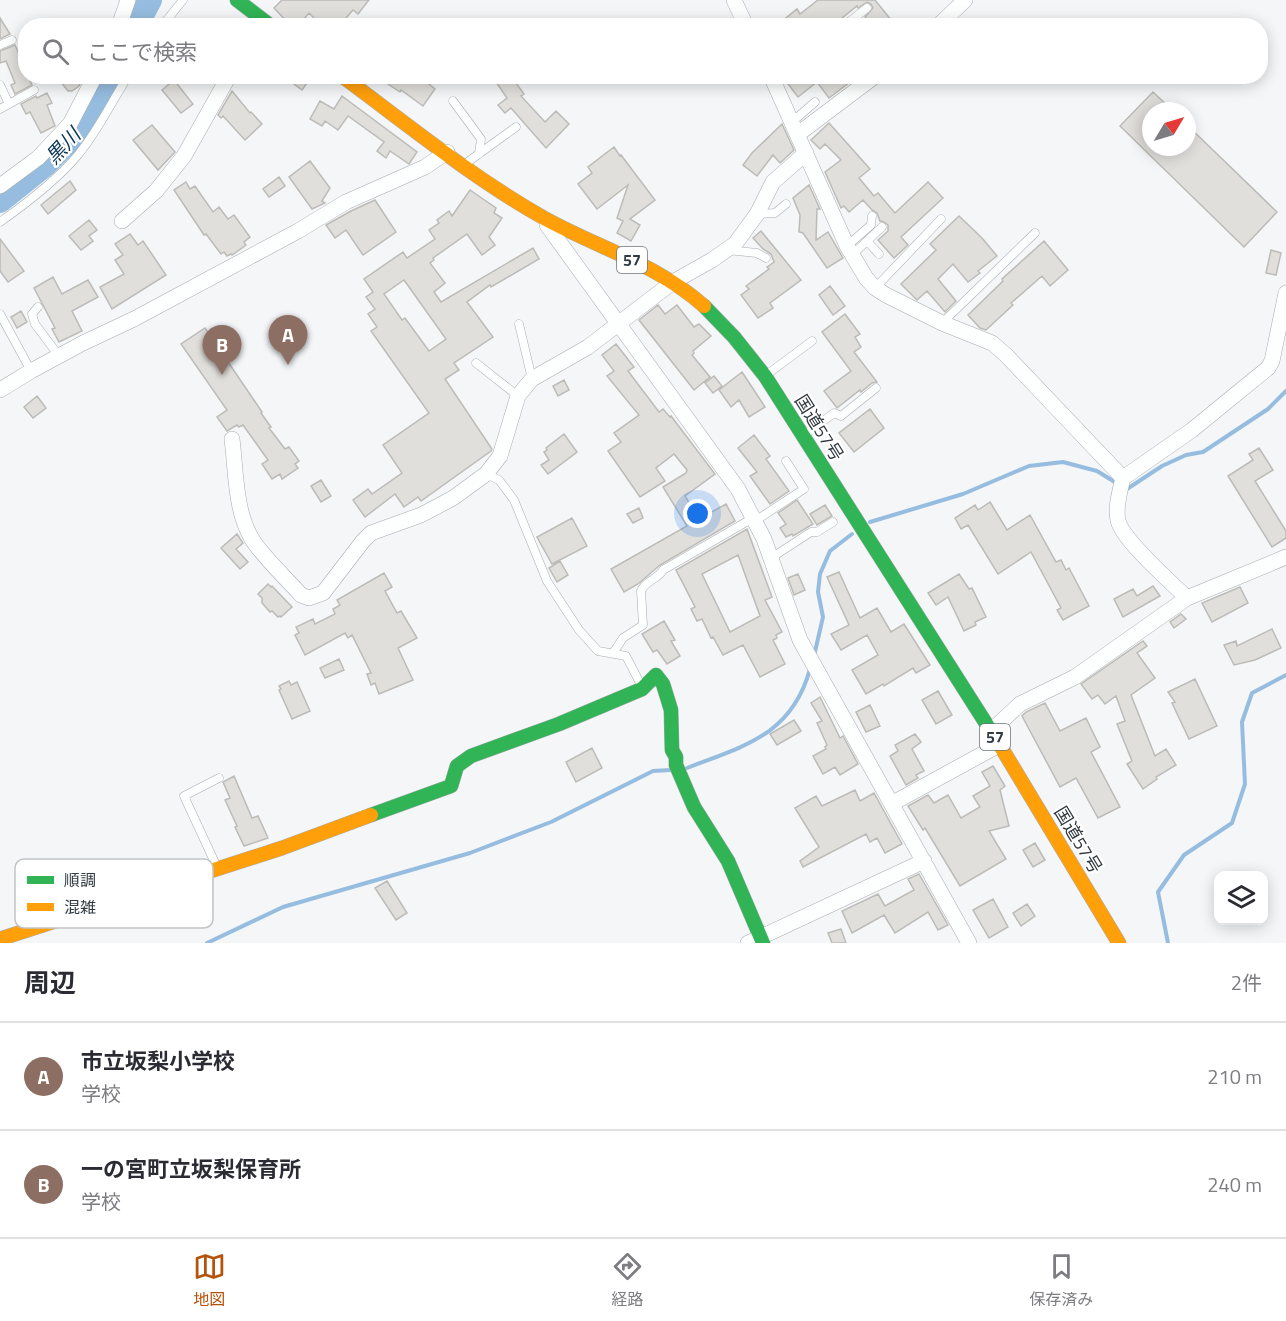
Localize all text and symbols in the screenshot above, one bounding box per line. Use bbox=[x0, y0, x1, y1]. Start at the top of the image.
search box bbox=[18, 18, 1268, 84]
icon: search bbox=[39, 35, 72, 68]
text: ここで検索 bbox=[87, 35, 197, 69]
north arrow bbox=[1142, 102, 1196, 156]
water label: 黒川 bbox=[38, 119, 89, 171]
road number: 57 bbox=[617, 247, 647, 273]
pin: A bbox=[268, 316, 308, 365]
pin: B bbox=[202, 326, 242, 375]
street label: 国道57号 bbox=[788, 389, 851, 466]
your location bbox=[683, 499, 712, 528]
road number: 57 bbox=[980, 724, 1010, 750]
street label: 国道57号 bbox=[1048, 801, 1109, 878]
legend bbox=[15, 859, 213, 928]
text: 順調 bbox=[64, 868, 96, 892]
map controls bbox=[1214, 871, 1268, 925]
button: layers bbox=[1214, 871, 1268, 925]
text: 混雑 bbox=[64, 895, 96, 919]
text: 周辺 bbox=[24, 963, 76, 1002]
text: 2件 bbox=[1231, 967, 1262, 998]
text: 市立坂梨小学校 bbox=[81, 1044, 235, 1078]
text: A bbox=[37, 1061, 50, 1092]
text: 210 m bbox=[1207, 1061, 1262, 1092]
text: 学校 bbox=[81, 1078, 121, 1109]
text: 一の宮町立坂梨保育所 bbox=[81, 1152, 301, 1186]
text: B bbox=[37, 1169, 50, 1200]
text: 240 m bbox=[1207, 1169, 1262, 1200]
text: 学校 bbox=[81, 1186, 121, 1217]
tab: 地図 bbox=[193, 1250, 226, 1311]
tab: 経路 bbox=[611, 1250, 644, 1311]
tab: 保存済み bbox=[1029, 1250, 1093, 1311]

